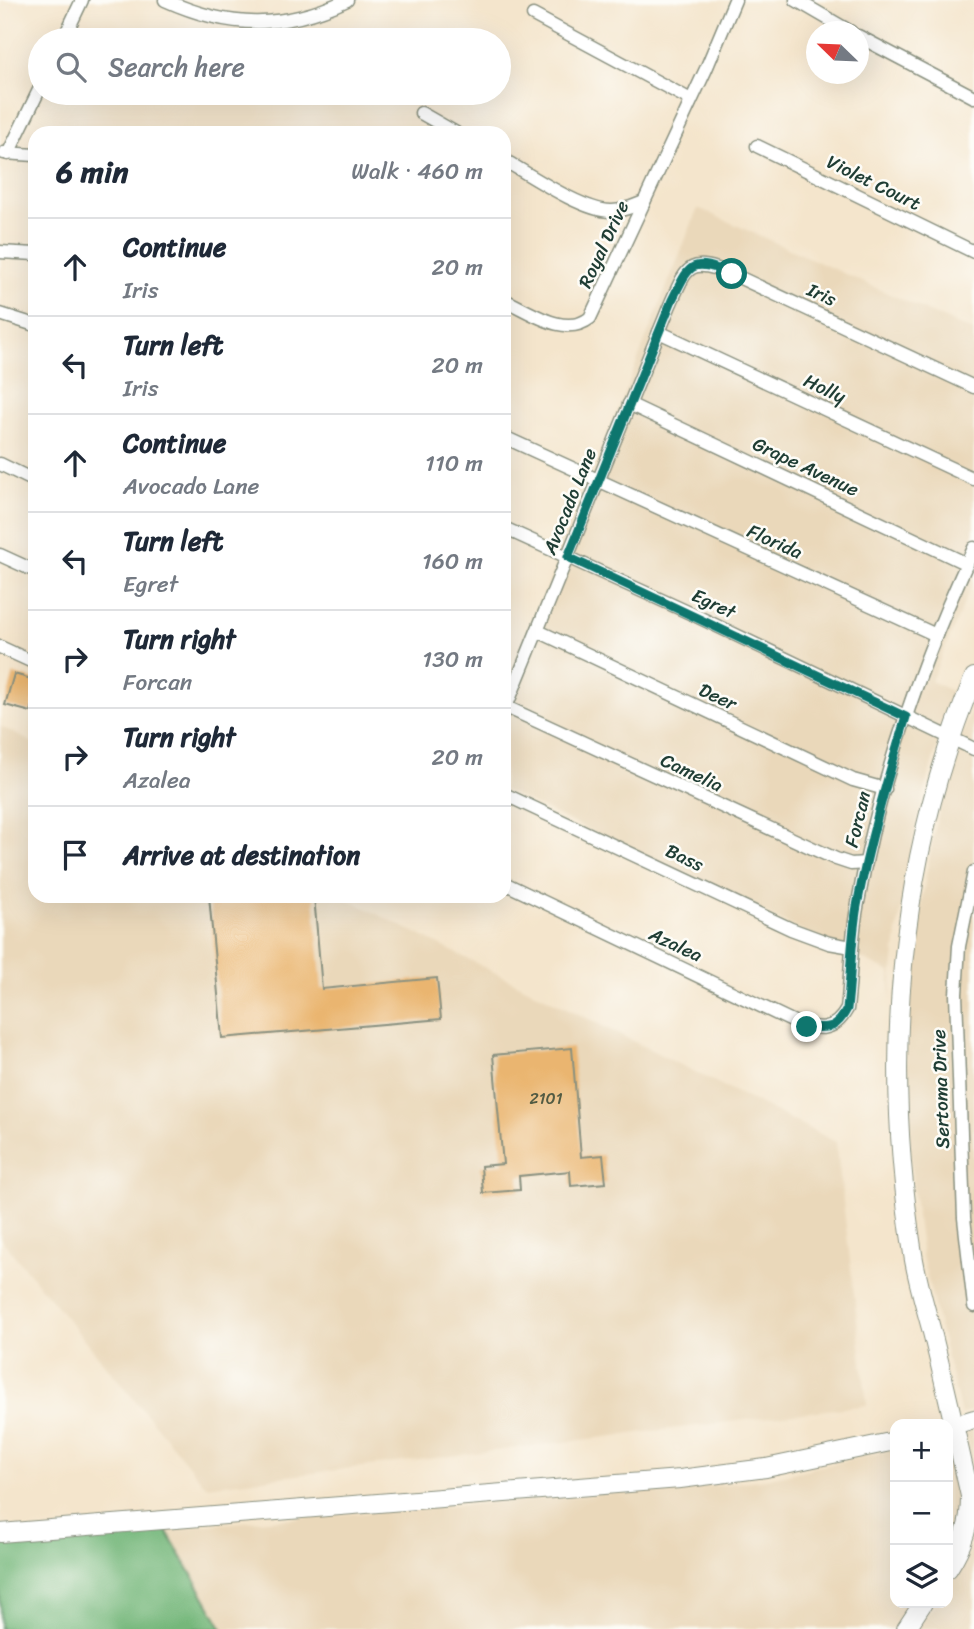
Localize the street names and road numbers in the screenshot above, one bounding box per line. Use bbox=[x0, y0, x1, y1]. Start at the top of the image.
street label: Violet Court bbox=[821, 145, 927, 220]
street label: Royal Drive bbox=[569, 194, 638, 294]
street label: Iris bbox=[801, 273, 842, 316]
street label: Holly bbox=[798, 364, 852, 413]
street label: Grape Avenue bbox=[747, 427, 865, 506]
street label: Avocado Lane bbox=[533, 443, 606, 561]
street label: Florida bbox=[742, 515, 808, 569]
street label: Egret bbox=[686, 579, 743, 629]
street label: Deer bbox=[693, 673, 743, 720]
street label: Camelia bbox=[655, 744, 729, 802]
street label: Forcan bbox=[835, 787, 880, 851]
street label: Bass bbox=[660, 834, 710, 881]
street label: Azalea bbox=[643, 917, 708, 971]
street label: Sertoma Drive bbox=[922, 1028, 959, 1149]

